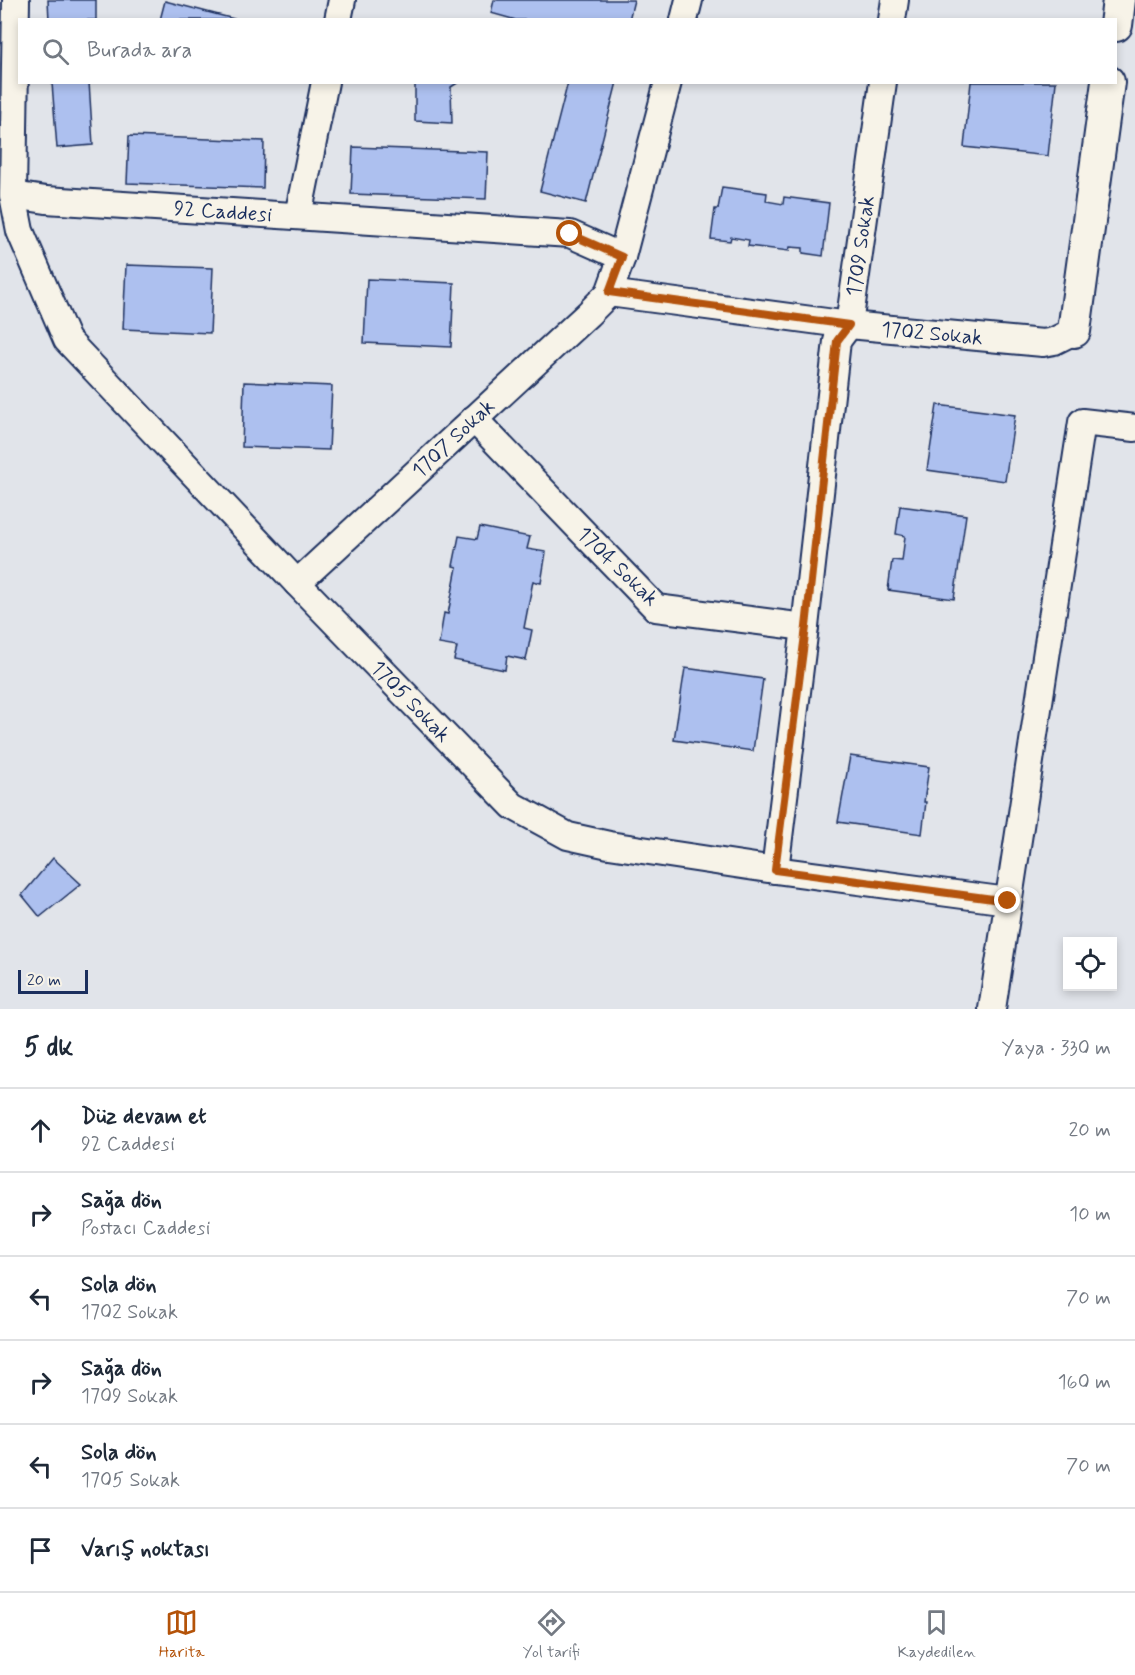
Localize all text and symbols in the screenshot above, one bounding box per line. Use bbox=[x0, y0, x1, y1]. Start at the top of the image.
search box bbox=[18, 18, 1117, 84]
icon: search bbox=[39, 35, 72, 68]
text: Burada ara bbox=[87, 37, 192, 65]
street label: 1709 Sokak bbox=[840, 194, 882, 298]
street label: 92 Caddesi bbox=[173, 195, 273, 229]
route start bbox=[556, 220, 582, 246]
street label: 1702 Sokak bbox=[880, 316, 984, 352]
street label: 1707 Sokak bbox=[406, 393, 501, 484]
street label: 1704 Sokak bbox=[570, 521, 664, 613]
street label: 1705 Sokak bbox=[364, 655, 456, 749]
route end bbox=[994, 887, 1020, 913]
map controls bbox=[1063, 937, 1117, 991]
button: locate bbox=[1063, 937, 1117, 991]
scale bar bbox=[18, 967, 88, 995]
text: 20 m bbox=[27, 970, 61, 991]
text: 5 dk bbox=[24, 1031, 73, 1065]
text: Yaya · 330 m bbox=[1002, 1035, 1111, 1062]
text: Düz devam et bbox=[81, 1103, 206, 1131]
icon: ahead bbox=[24, 1114, 57, 1147]
text: 20 m bbox=[1068, 1117, 1111, 1144]
text: 92 Caddesi bbox=[81, 1131, 175, 1158]
text: Sağa dön bbox=[81, 1187, 162, 1215]
icon: right bbox=[24, 1198, 57, 1231]
text: 10 m bbox=[1069, 1201, 1111, 1228]
text: Postacı Caddesi bbox=[81, 1215, 210, 1242]
text: Sola dön bbox=[81, 1271, 157, 1299]
icon: left bbox=[24, 1282, 57, 1315]
text: 70 m bbox=[1066, 1285, 1111, 1312]
text: 1702 Sokak bbox=[81, 1299, 178, 1326]
text: Sağa dön bbox=[81, 1355, 162, 1383]
icon: right bbox=[24, 1366, 57, 1399]
text: 160 m bbox=[1058, 1369, 1111, 1396]
text: 1709 Sokak bbox=[81, 1383, 178, 1410]
text: Sola dön bbox=[81, 1439, 157, 1467]
icon: left bbox=[24, 1450, 57, 1483]
text: 70 m bbox=[1066, 1453, 1111, 1480]
text: 1705 Sokak bbox=[81, 1467, 180, 1494]
icon: arrive bbox=[24, 1534, 57, 1567]
text: Varış noktası bbox=[81, 1536, 210, 1564]
tab: Harita bbox=[159, 1606, 205, 1663]
tab: Yol tarifi bbox=[522, 1606, 580, 1663]
tab: Kaydedilen bbox=[898, 1606, 976, 1663]

